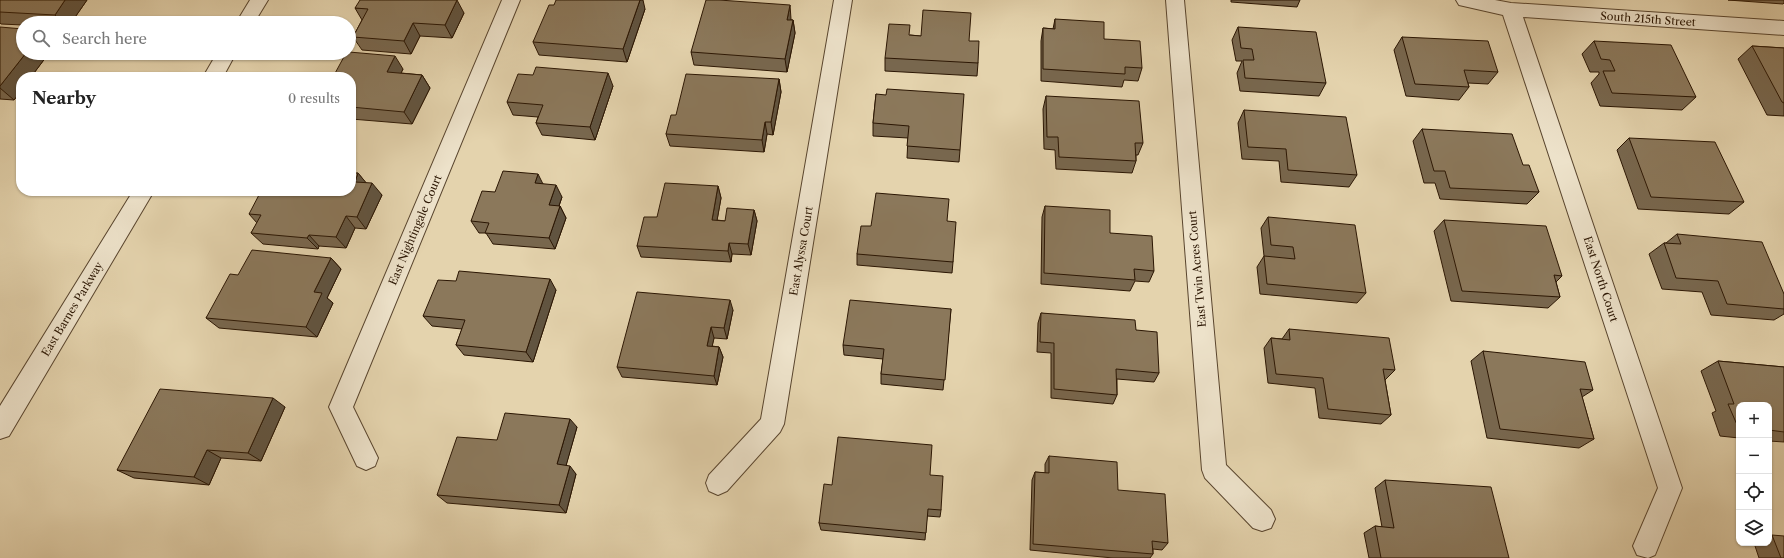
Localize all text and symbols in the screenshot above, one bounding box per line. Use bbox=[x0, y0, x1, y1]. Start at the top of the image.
street label: South 215th Street bbox=[1600, 9, 1696, 29]
search box bbox=[16, 16, 356, 60]
icon: search bbox=[30, 27, 52, 49]
text: Search here bbox=[62, 29, 147, 48]
text: Nearby bbox=[32, 88, 96, 108]
text: 0 results bbox=[288, 90, 340, 106]
street label: East Nightingale Court bbox=[385, 173, 445, 287]
street label: East Alyssa Court bbox=[786, 205, 816, 297]
street label: East Twin Acres Court bbox=[1185, 210, 1209, 328]
street label: East North Court bbox=[1581, 234, 1621, 324]
street label: East Barnes Parkway bbox=[38, 258, 106, 359]
map controls bbox=[1736, 402, 1772, 546]
button: + bbox=[1736, 402, 1772, 438]
button: − bbox=[1736, 438, 1772, 474]
button: locate bbox=[1736, 474, 1772, 510]
button: layers bbox=[1736, 510, 1772, 546]

